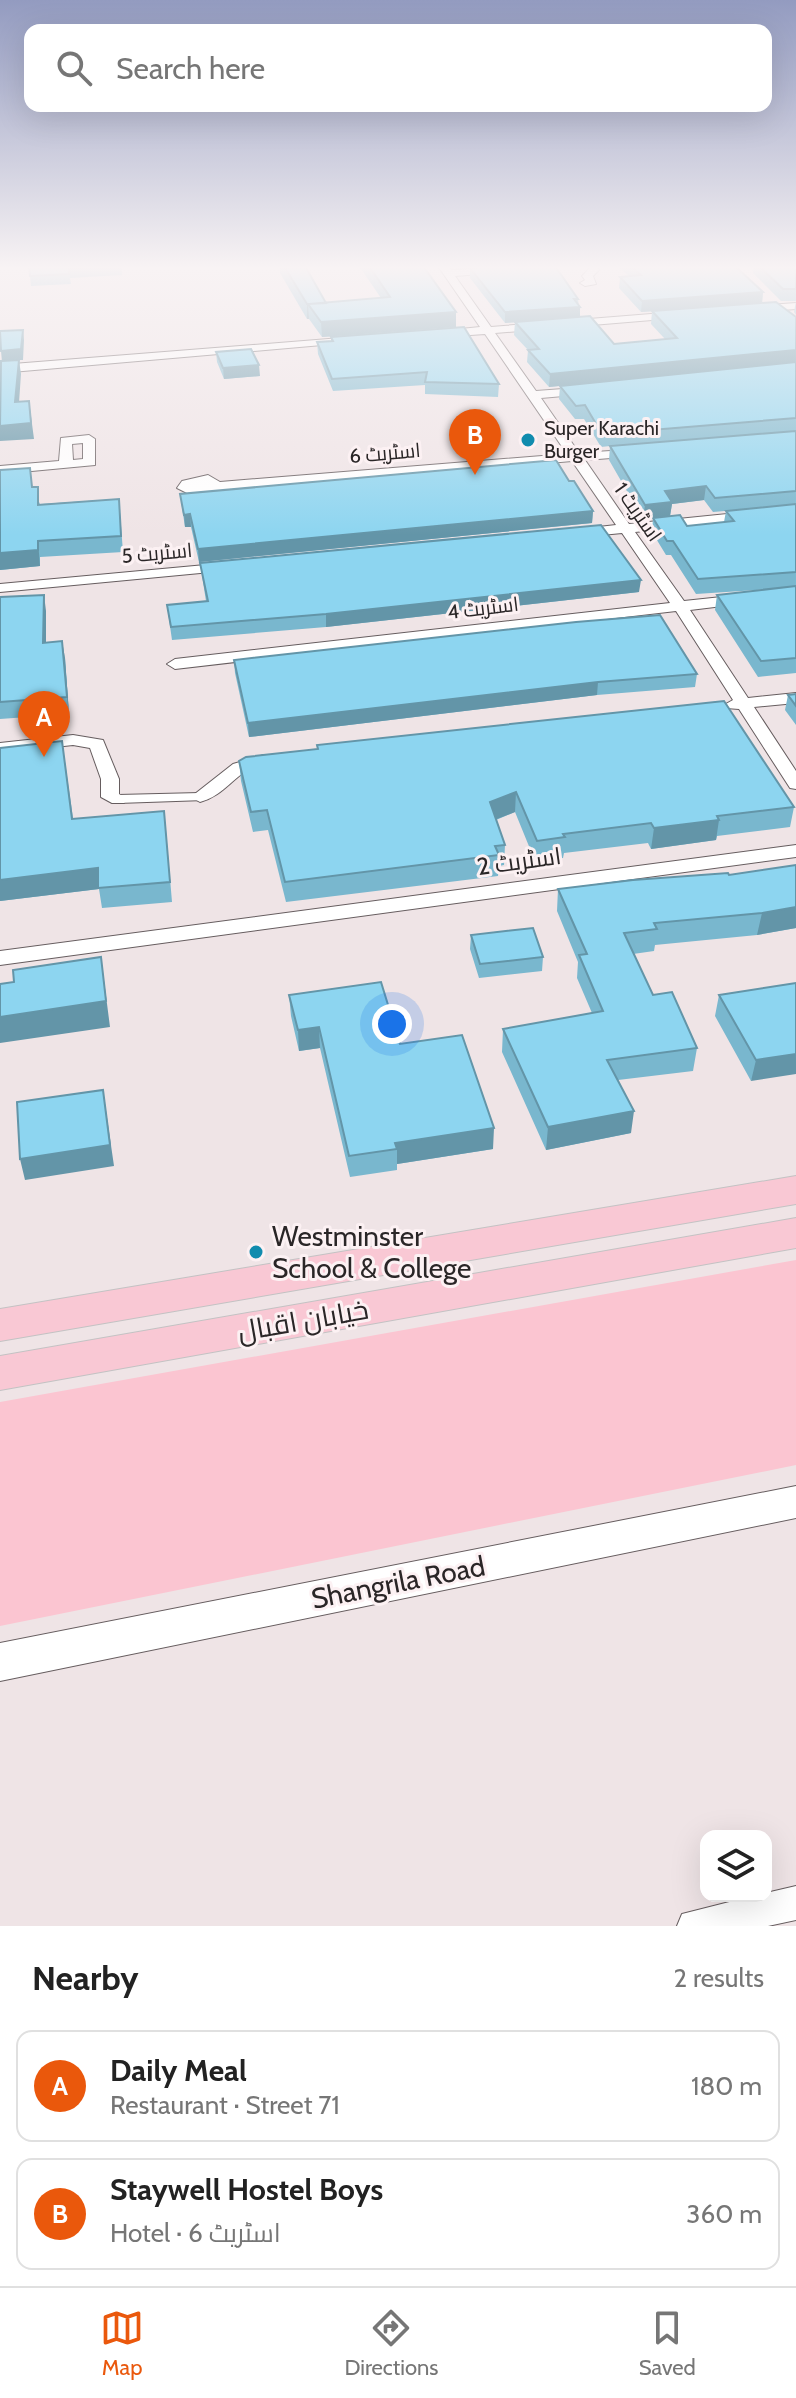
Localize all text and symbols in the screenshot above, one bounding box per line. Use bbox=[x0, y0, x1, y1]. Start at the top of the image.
search box bbox=[24, 24, 772, 112]
icon: search bbox=[52, 46, 96, 90]
text: Search here bbox=[116, 50, 265, 87]
pin: B bbox=[449, 409, 501, 475]
place label: Super Karachi Burger bbox=[544, 416, 659, 463]
marker: Super Karachi Burger bbox=[519, 431, 537, 449]
street label: اسٹریٹ 6 bbox=[348, 438, 422, 468]
street label: اسٹریٹ 1 bbox=[609, 478, 667, 546]
street label: اسٹریٹ 5 bbox=[121, 538, 193, 568]
street label: اسٹریٹ 4 bbox=[446, 592, 520, 624]
pin: A bbox=[18, 691, 70, 757]
street label: اسٹریٹ 2 bbox=[475, 841, 563, 881]
your location bbox=[372, 1004, 412, 1044]
place label: Westminster School & College bbox=[272, 1219, 471, 1285]
marker: Westminster School & College bbox=[247, 1243, 265, 1261]
street label: خیابان اقبال bbox=[235, 1292, 371, 1348]
street label: Shangrila Road bbox=[308, 1548, 488, 1616]
map controls bbox=[700, 1830, 772, 1902]
button: layers bbox=[700, 1830, 772, 1902]
text: Nearby bbox=[32, 1957, 139, 1999]
text: 2 results bbox=[673, 1962, 764, 1994]
text: Daily Meal bbox=[110, 2052, 247, 2089]
text: A bbox=[52, 2070, 68, 2102]
text: 180 m bbox=[691, 2070, 762, 2102]
text: Restaurant · Street 71 bbox=[110, 2089, 340, 2121]
text: Staywell Hostel Boys bbox=[110, 2171, 383, 2208]
text: B bbox=[52, 2198, 68, 2230]
text: 360 m bbox=[686, 2198, 762, 2230]
text: Hotel · اسٹریٹ 6 bbox=[110, 2217, 281, 2249]
tab: Map bbox=[100, 2306, 144, 2381]
tab: Directions bbox=[344, 2306, 438, 2381]
tab: Saved bbox=[639, 2306, 696, 2381]

